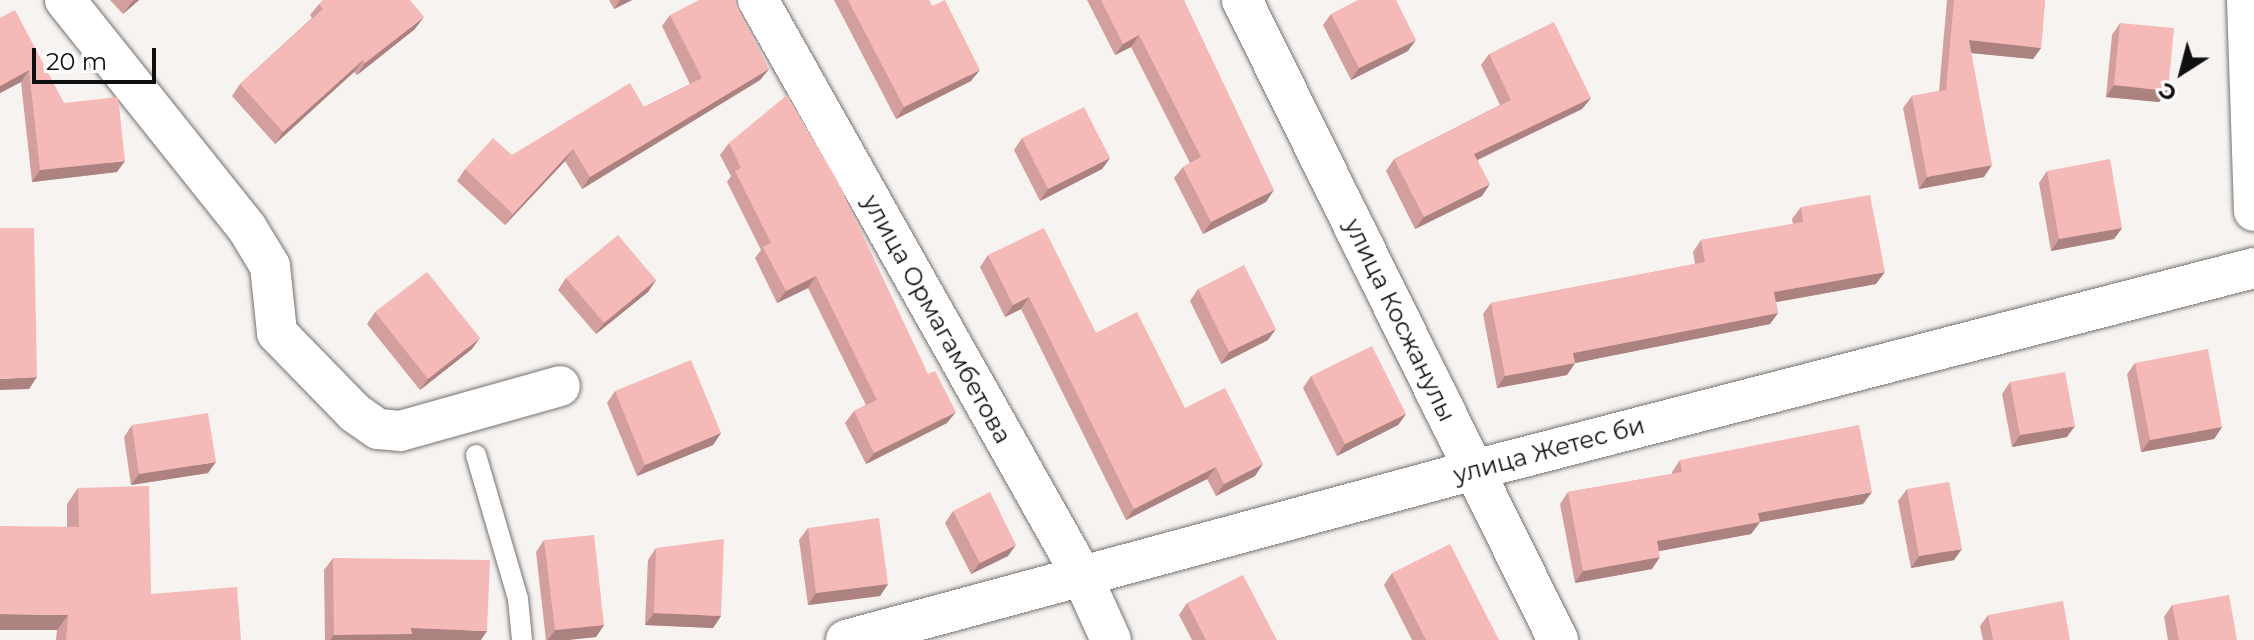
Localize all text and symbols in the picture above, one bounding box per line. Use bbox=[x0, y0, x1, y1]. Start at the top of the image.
scale bar bbox=[36, 32, 160, 82]
north arrow bbox=[2142, 32, 2222, 112]
text: 20 m bbox=[46, 47, 107, 76]
text: С bbox=[2153, 76, 2182, 107]
street label: улица Ормагамбетова bbox=[856, 190, 1018, 448]
street label: улица Косжанулы bbox=[1338, 214, 1462, 426]
street label: улица Жетес би bbox=[1450, 411, 1648, 489]

